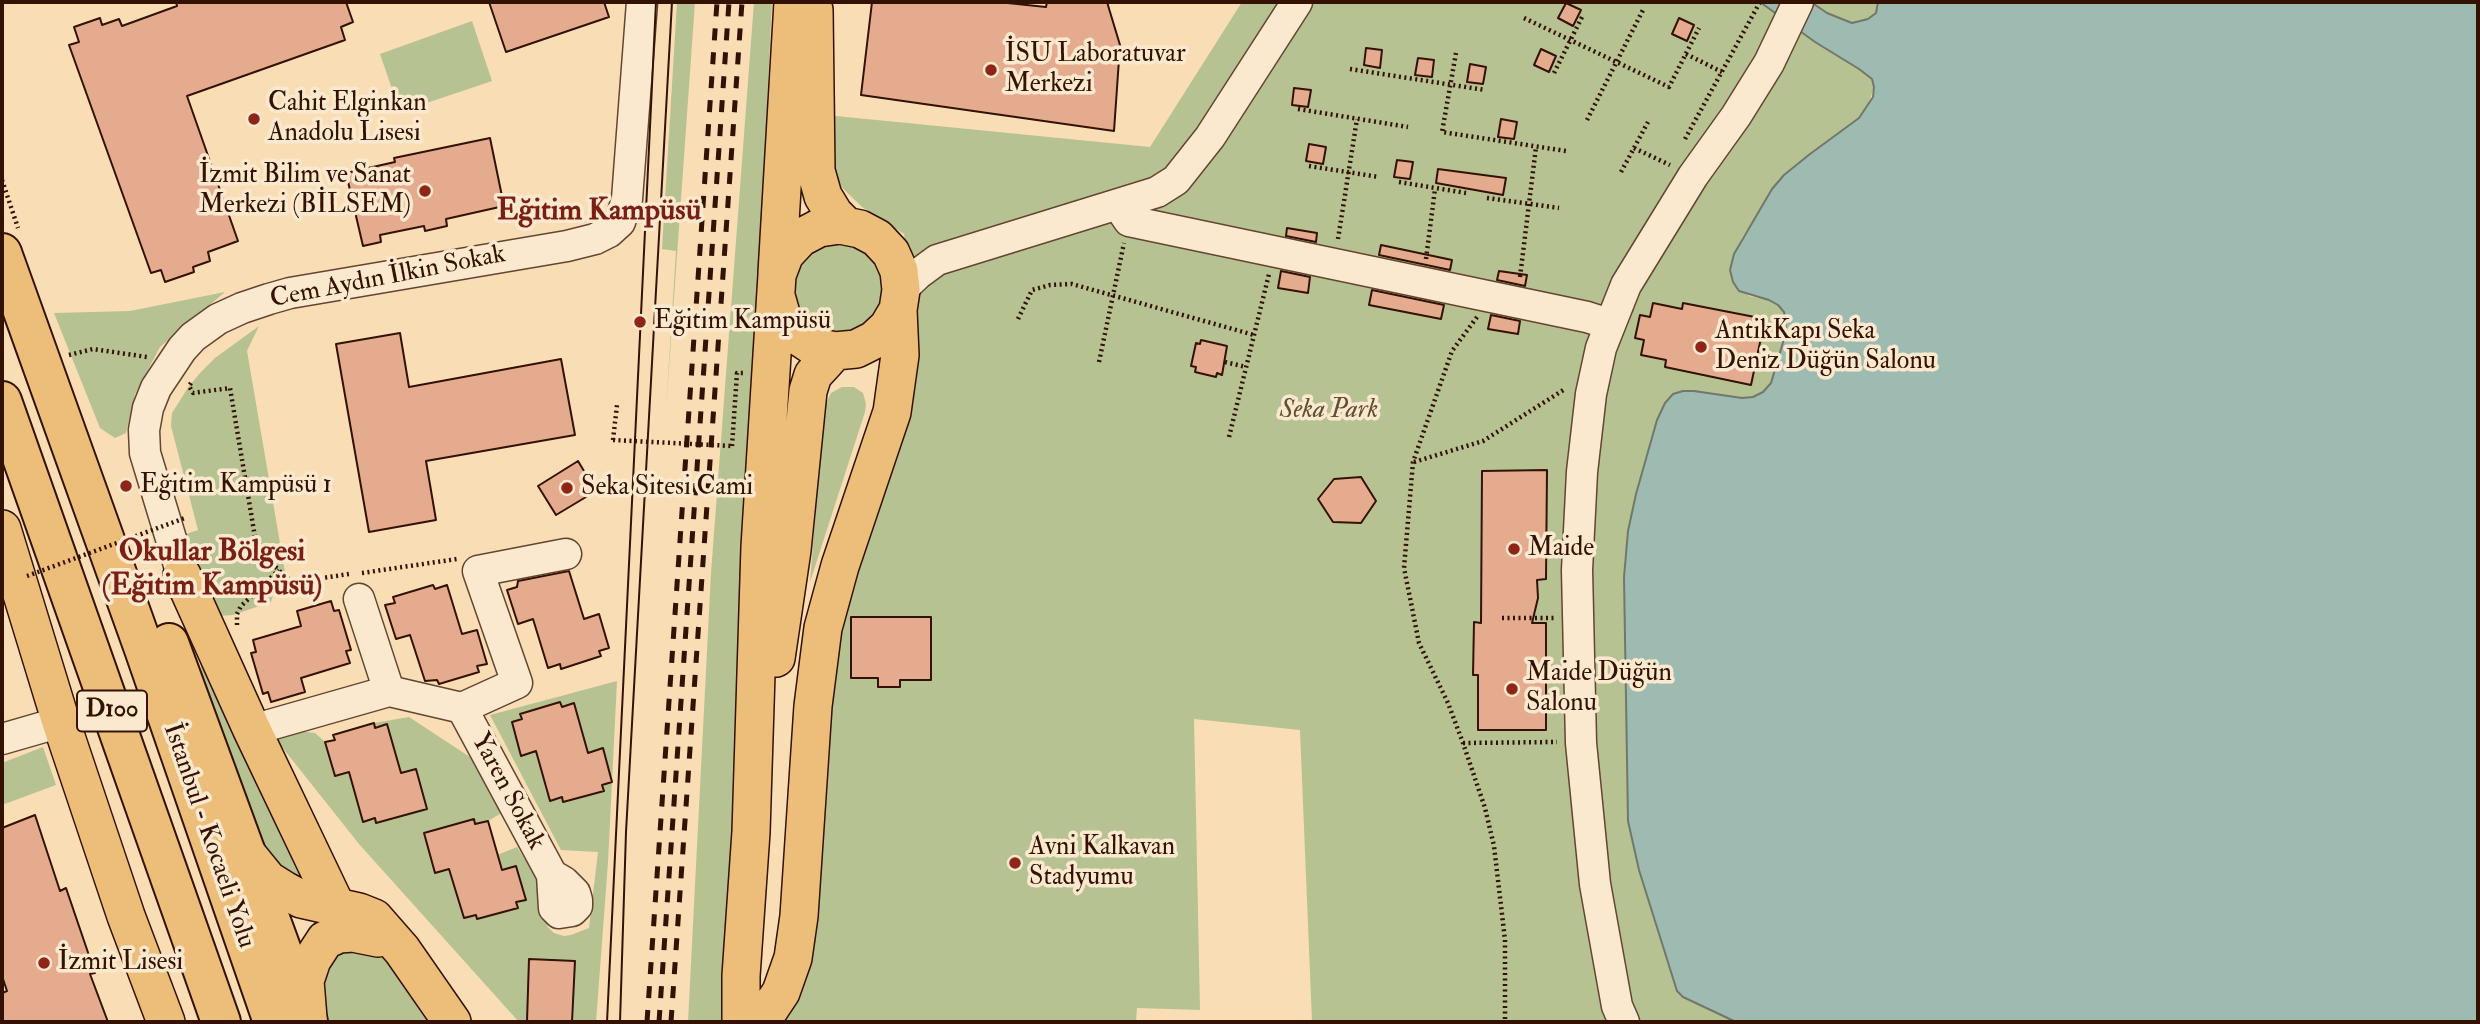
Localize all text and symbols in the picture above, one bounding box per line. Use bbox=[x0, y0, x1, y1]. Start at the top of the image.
place label: İSU Laboratuvar Merkezi bbox=[1005, 39, 1186, 100]
marker: İSU Laboratuvar Merkezi bbox=[983, 62, 999, 78]
place label: Cahit Elginkan Anadolu Lisesi bbox=[268, 88, 427, 150]
marker: Cahit Elginkan Anadolu Lisesi bbox=[246, 111, 262, 127]
place label: İzmit Bilim ve Sanat Merkezi (BİLSEM) bbox=[199, 160, 411, 222]
marker: İzmit Bilim ve Sanat Merkezi (BİLSEM) bbox=[417, 183, 433, 199]
district label: Eğitim Kampüsü bbox=[497, 195, 701, 231]
street label: Cem Aydın İlkin Sokak bbox=[268, 240, 508, 316]
place label: Eğitim Kampüsü bbox=[654, 306, 831, 338]
marker: Eğitim Kampüsü bbox=[632, 314, 648, 330]
place label: AntikKapı Seka Deniz Düğün Salonu bbox=[1715, 316, 1936, 378]
marker: AntikKapı Seka Deniz Düğün Salonu bbox=[1693, 339, 1709, 355]
park label: Seka Park bbox=[1280, 395, 1378, 427]
place label: Eğitim Kampüsü 1 bbox=[140, 470, 332, 502]
place label: Seka Sitesi Cami bbox=[581, 472, 753, 504]
marker: Eğitim Kampüsü 1 bbox=[118, 478, 134, 494]
marker: Seka Sitesi Cami bbox=[559, 480, 575, 496]
place label: Maide bbox=[1528, 533, 1594, 565]
district label: Okullar Bölgesi (Eğitim Kampüsü) bbox=[102, 536, 322, 606]
marker: Maide bbox=[1506, 541, 1522, 557]
place label: Maide Düğün Salonu bbox=[1526, 658, 1672, 720]
marker: Maide Düğün Salonu bbox=[1504, 681, 1520, 697]
road number: D100 bbox=[77, 690, 147, 732]
street label: İstanbul - Kocaeli Yolu bbox=[155, 720, 261, 952]
street label: Yaren Sokak bbox=[463, 728, 551, 856]
place label: Avni Kalkavan Stadyumu bbox=[1029, 832, 1175, 894]
marker: Avni Kalkavan Stadyumu bbox=[1007, 855, 1023, 871]
place label: İzmit Lisesi bbox=[58, 947, 183, 979]
marker: İzmit Lisesi bbox=[36, 955, 52, 971]

